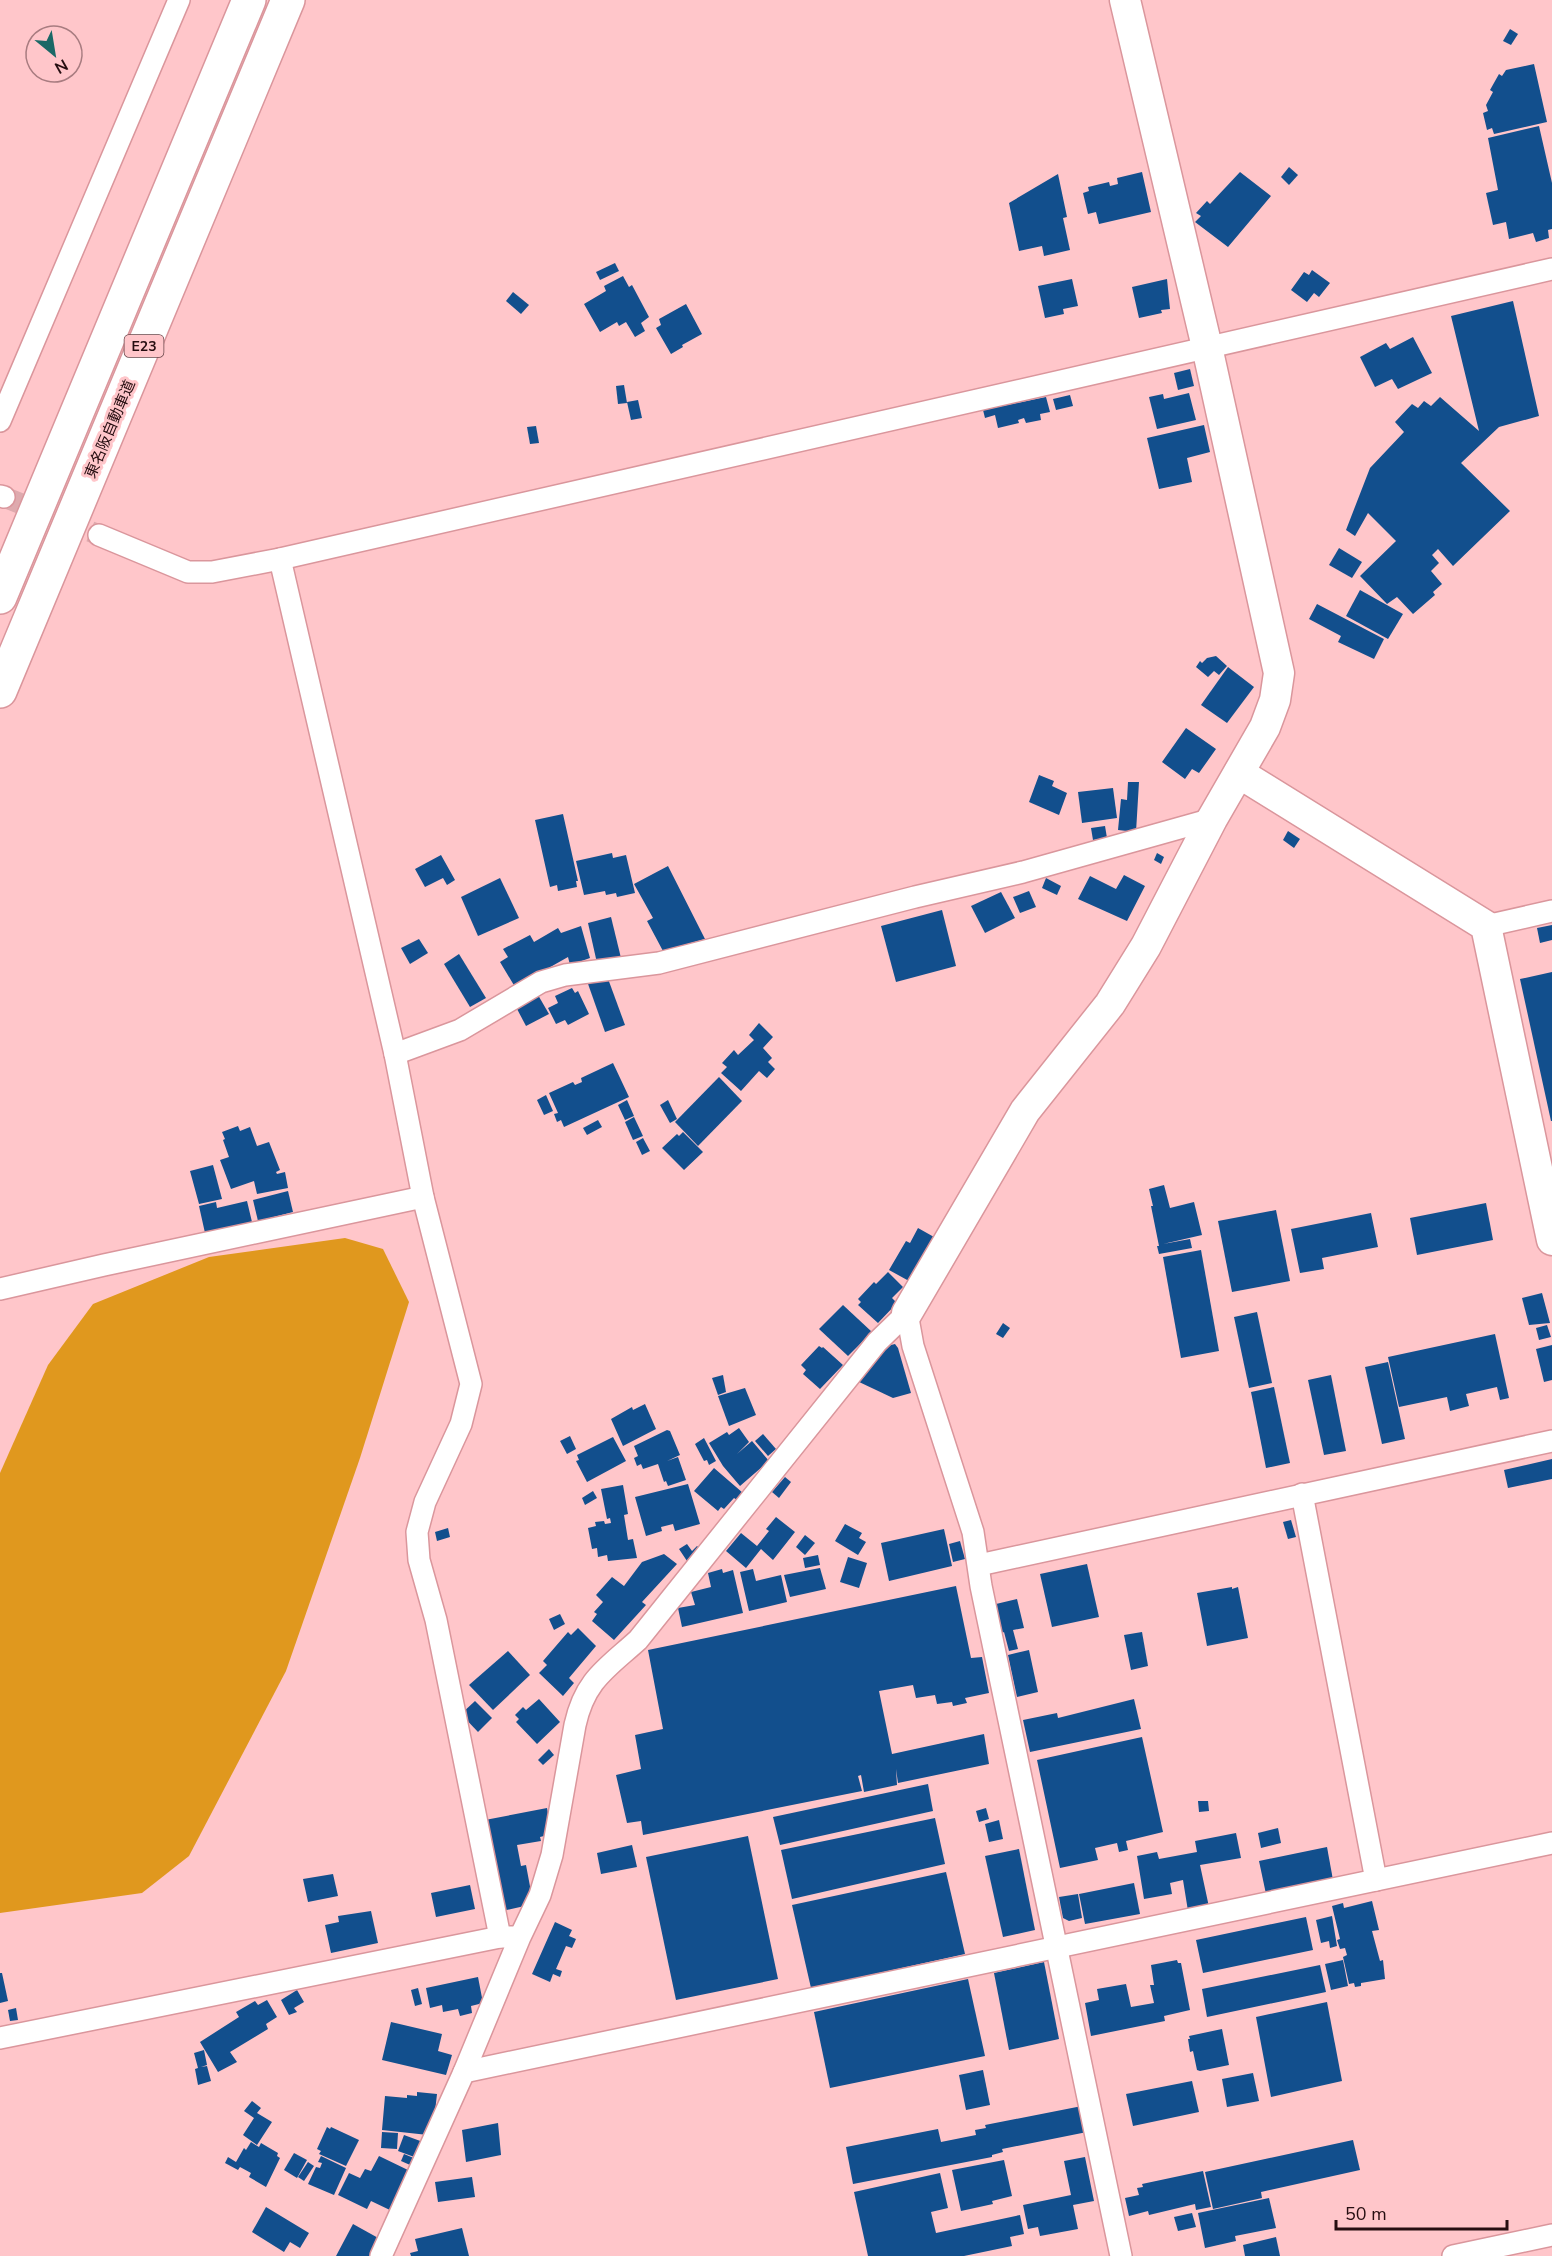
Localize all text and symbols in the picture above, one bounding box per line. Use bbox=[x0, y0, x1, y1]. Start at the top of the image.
north arrow bbox=[24, 24, 84, 84]
text: N bbox=[50, 54, 72, 79]
road number: E23 bbox=[124, 335, 164, 357]
street label: 東名阪自動車道 bbox=[80, 377, 140, 481]
scale bar bbox=[1336, 2193, 1507, 2231]
text: 50 m bbox=[1345, 2202, 1387, 2226]

